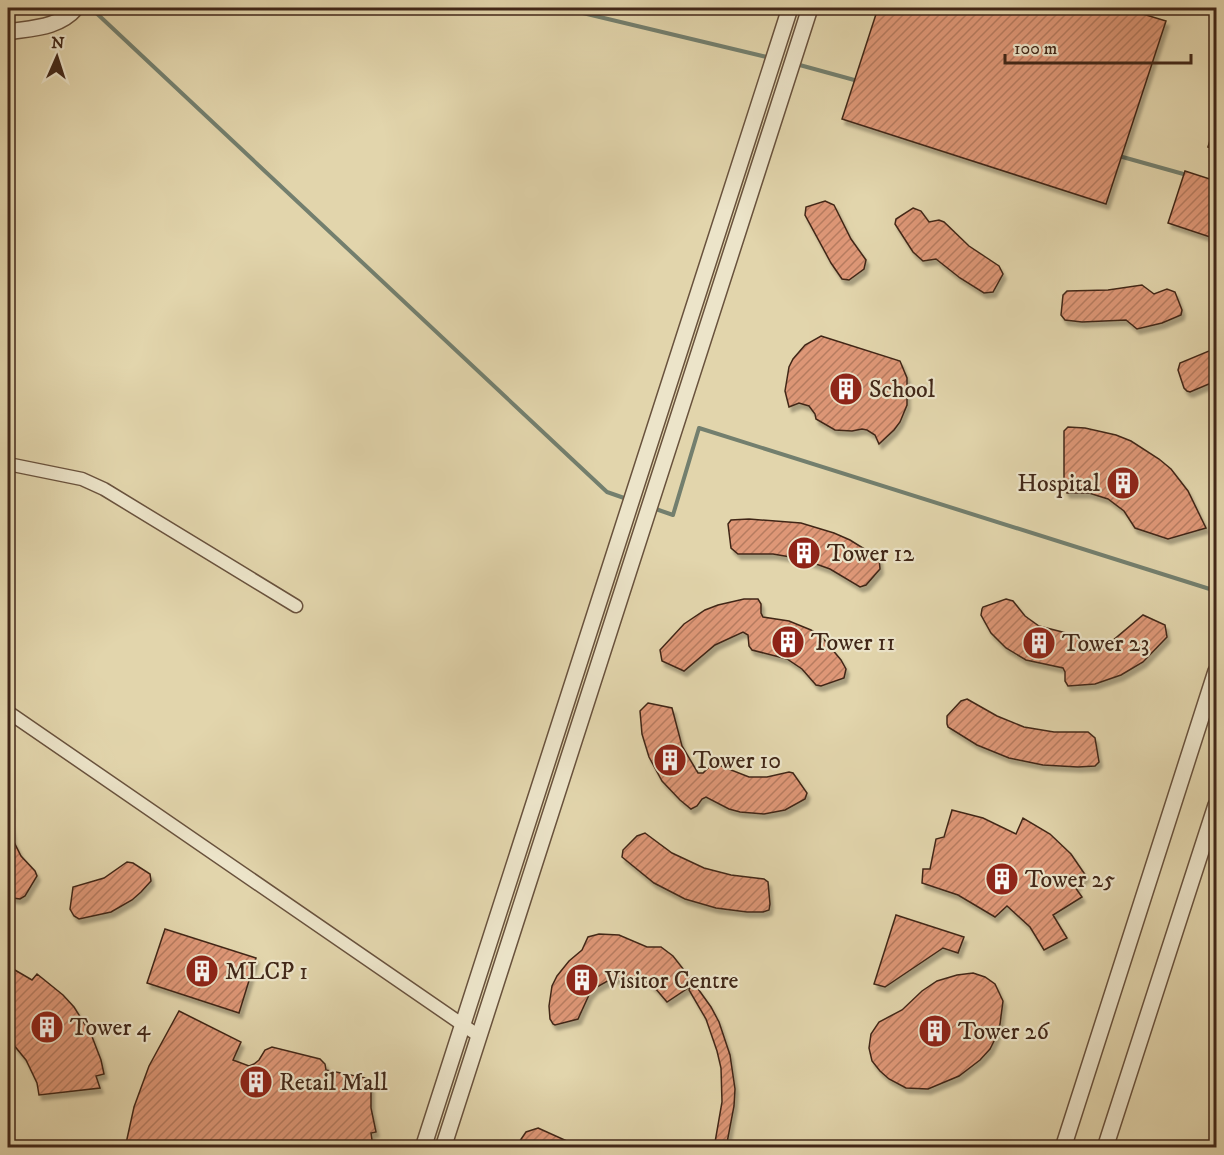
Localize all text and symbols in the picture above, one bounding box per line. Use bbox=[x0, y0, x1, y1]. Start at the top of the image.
north arrow bbox=[27, 27, 87, 87]
scale bar bbox=[1005, 27, 1191, 65]
text: N bbox=[51, 33, 65, 53]
text: 100 m bbox=[1014, 38, 1057, 60]
building icon: School bbox=[828, 371, 864, 407]
place label: School bbox=[869, 375, 936, 405]
building icon: Hospital bbox=[1105, 465, 1141, 501]
place label: Hospital bbox=[1017, 469, 1101, 499]
building icon: Tower 12 bbox=[786, 535, 822, 571]
place label: Tower 12 bbox=[827, 539, 914, 569]
building icon: Tower 11 bbox=[770, 624, 806, 660]
building icon: Tower 23 bbox=[1021, 625, 1057, 661]
place label: Tower 11 bbox=[811, 628, 895, 658]
place label: Tower 23 bbox=[1062, 629, 1149, 659]
building icon: Tower 10 bbox=[652, 742, 688, 778]
place label: Tower 10 bbox=[693, 746, 781, 776]
building icon: Tower 25 bbox=[984, 861, 1020, 897]
place label: Tower 25 bbox=[1025, 865, 1115, 895]
building icon: MLCP 1 bbox=[184, 953, 220, 989]
place label: MLCP 1 bbox=[225, 957, 308, 987]
building icon: Visitor Centre bbox=[564, 962, 600, 998]
place label: Visitor Centre bbox=[604, 966, 739, 996]
building icon: Tower 4 bbox=[29, 1009, 65, 1045]
place label: Tower 4 bbox=[70, 1013, 152, 1043]
building icon: Tower 26 bbox=[917, 1013, 953, 1049]
place label: Tower 26 bbox=[958, 1017, 1050, 1047]
building icon: Retail Mall bbox=[238, 1064, 274, 1100]
place label: Retail Mall bbox=[279, 1068, 389, 1098]

